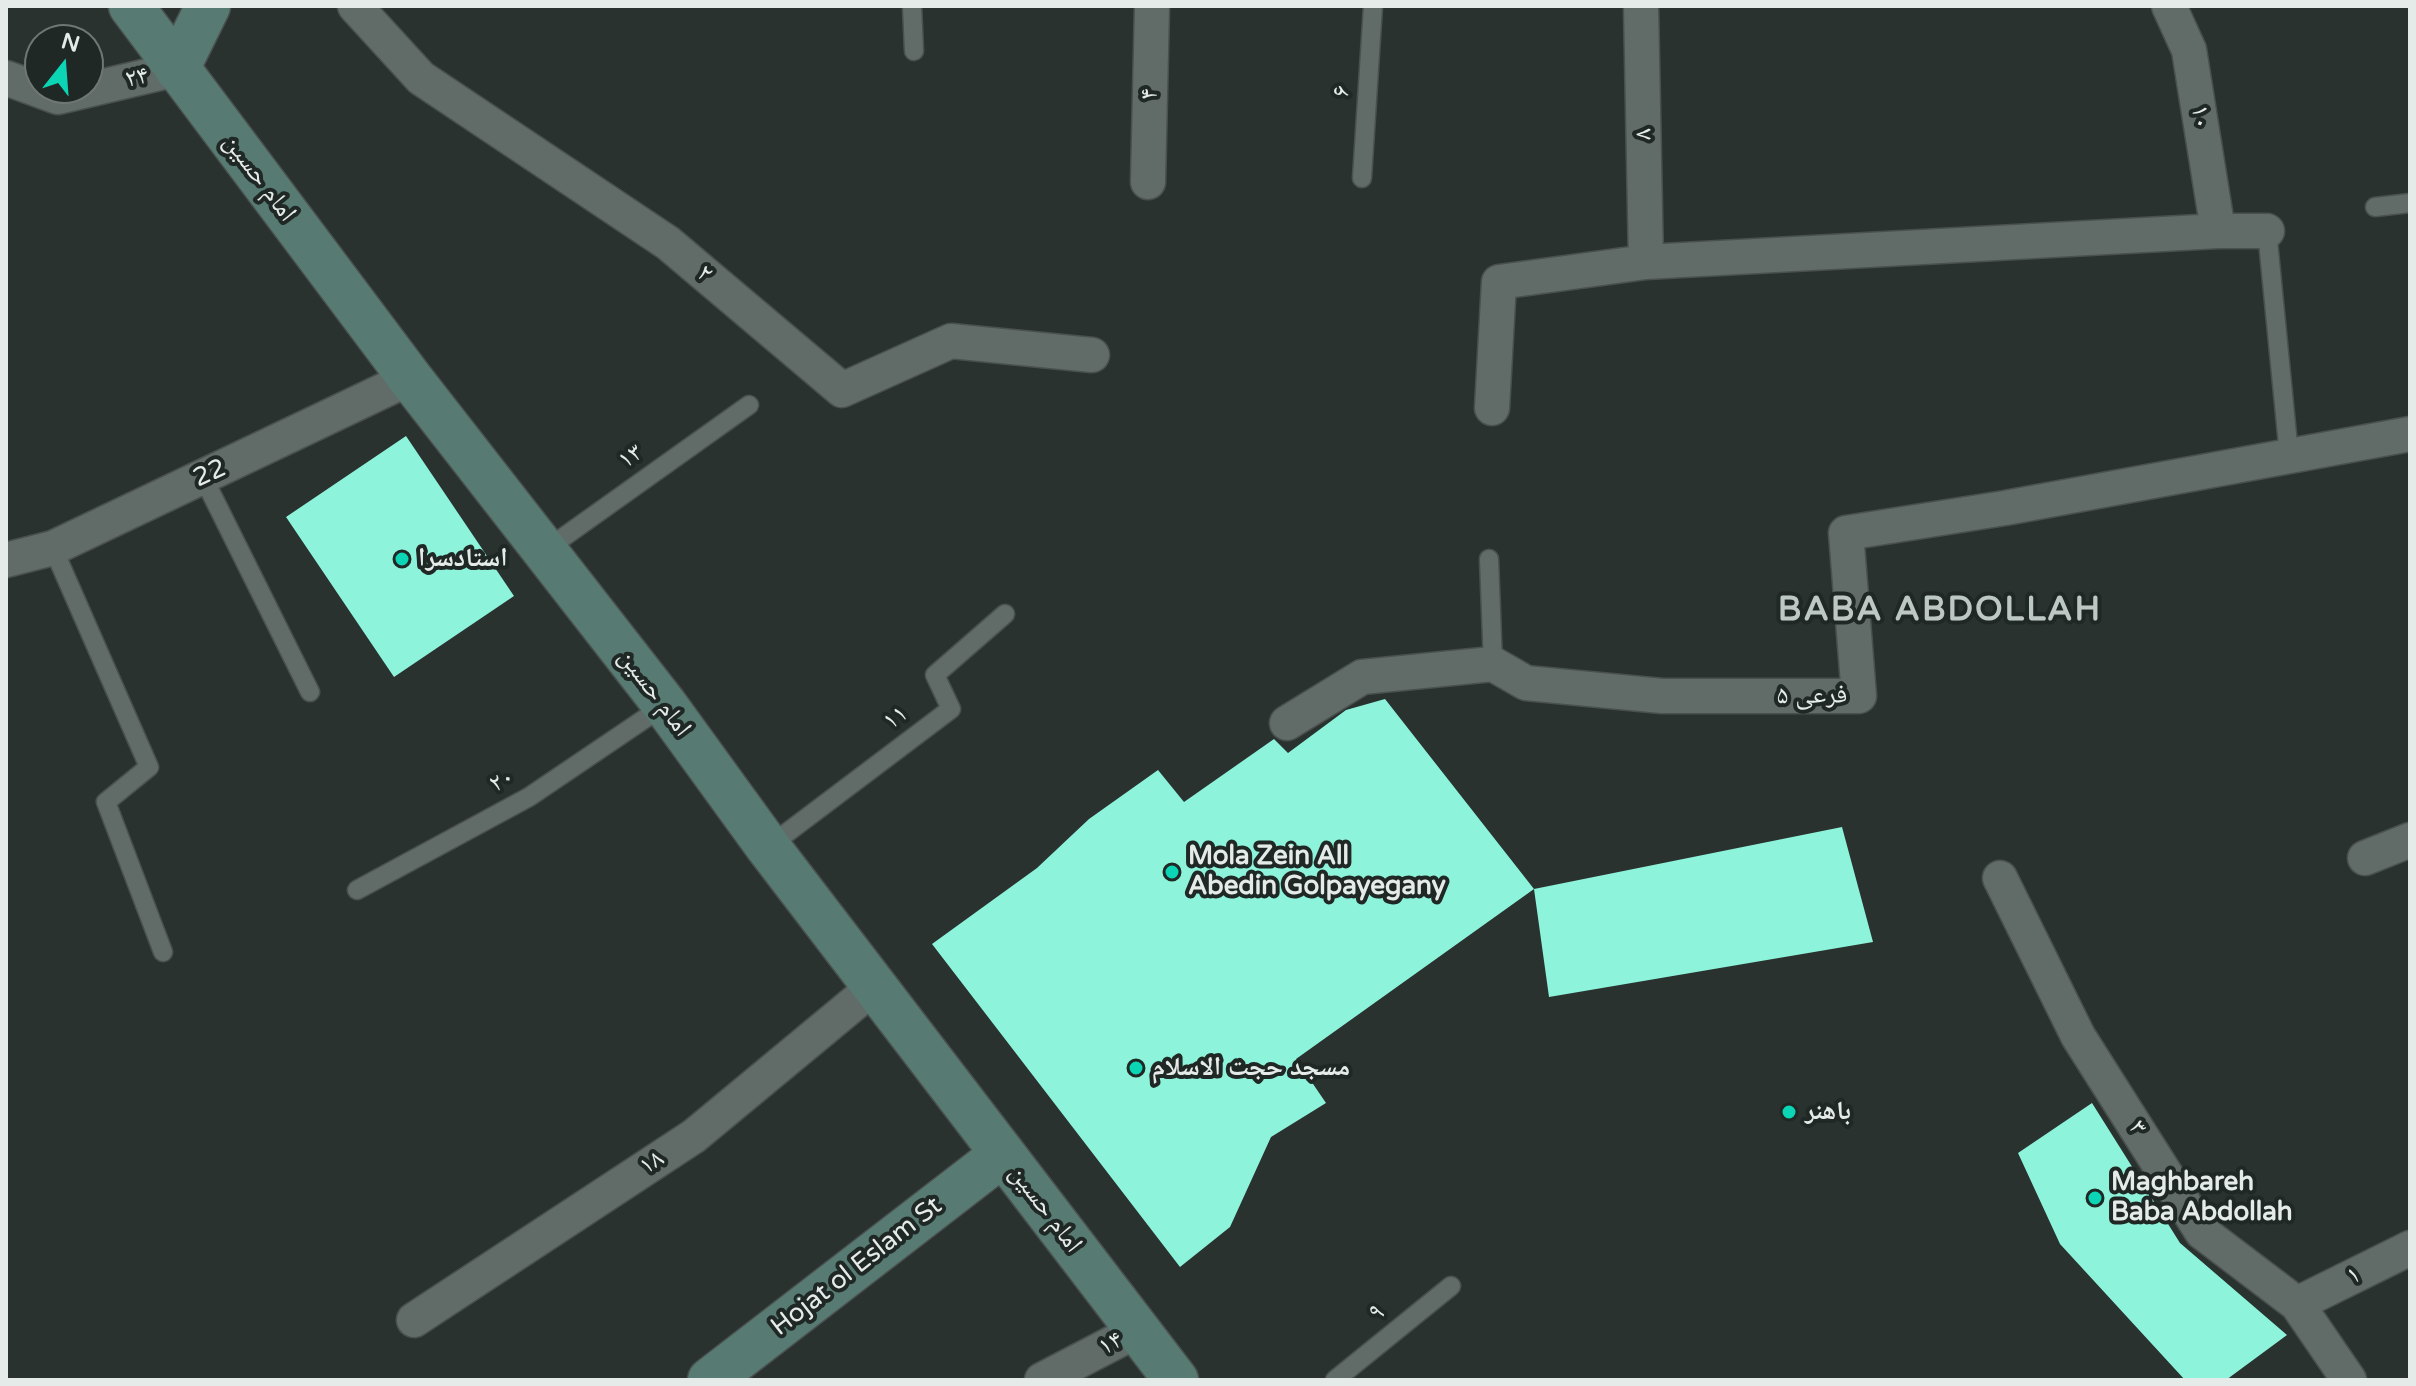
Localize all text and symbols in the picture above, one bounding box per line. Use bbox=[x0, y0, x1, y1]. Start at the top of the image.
north arrow bbox=[24, 24, 104, 104]
text: N bbox=[58, 28, 83, 58]
street label: ۲۴ bbox=[122, 60, 152, 96]
street label: ۶ bbox=[1326, 84, 1358, 98]
street label: ۴ bbox=[1134, 88, 1166, 100]
street label: ۱۰ bbox=[2183, 103, 2217, 131]
street label: امام حسین bbox=[216, 128, 302, 228]
street label: ۸ bbox=[1628, 128, 1660, 140]
street label: ۲ bbox=[690, 258, 718, 290]
street label: ۱۳ bbox=[612, 438, 650, 476]
street label: 22 bbox=[189, 453, 231, 495]
place label: استادسرا bbox=[418, 543, 508, 575]
marker: استادسرا bbox=[393, 550, 411, 568]
district label: BABA ABDOLLAH bbox=[1778, 591, 2102, 631]
street label: امام حسین bbox=[611, 643, 697, 743]
street label: فرعی ۵ bbox=[1776, 680, 1848, 712]
street label: ۱۱ bbox=[877, 699, 915, 737]
street label: ۲۰ bbox=[484, 762, 520, 800]
place label: Mola Zein All Abedin Golpayegany bbox=[1188, 841, 1446, 902]
marker: Mola Zein All Abedin Golpayegany bbox=[1163, 863, 1181, 881]
place label: مسجد حجت الاسلام bbox=[1152, 1052, 1350, 1084]
marker: مسجد حجت الاسلام bbox=[1127, 1059, 1145, 1077]
place label: باهنر bbox=[1805, 1096, 1851, 1128]
marker: باهنر bbox=[1780, 1103, 1798, 1121]
street label: ۳ bbox=[2121, 1115, 2153, 1141]
street label: ۱۸ bbox=[634, 1144, 670, 1182]
street label: امام حسین bbox=[1002, 1159, 1088, 1259]
place label: Maghbareh Baba Abdollah bbox=[2111, 1167, 2293, 1228]
marker: Maghbareh Baba Abdollah bbox=[2086, 1189, 2104, 1207]
street label: Hojat ol Eslam St bbox=[766, 1191, 948, 1343]
street label: ۱ bbox=[2342, 1259, 2366, 1293]
street label: ۹ bbox=[1363, 1297, 1391, 1329]
street label: ۱۴ bbox=[1094, 1325, 1128, 1363]

